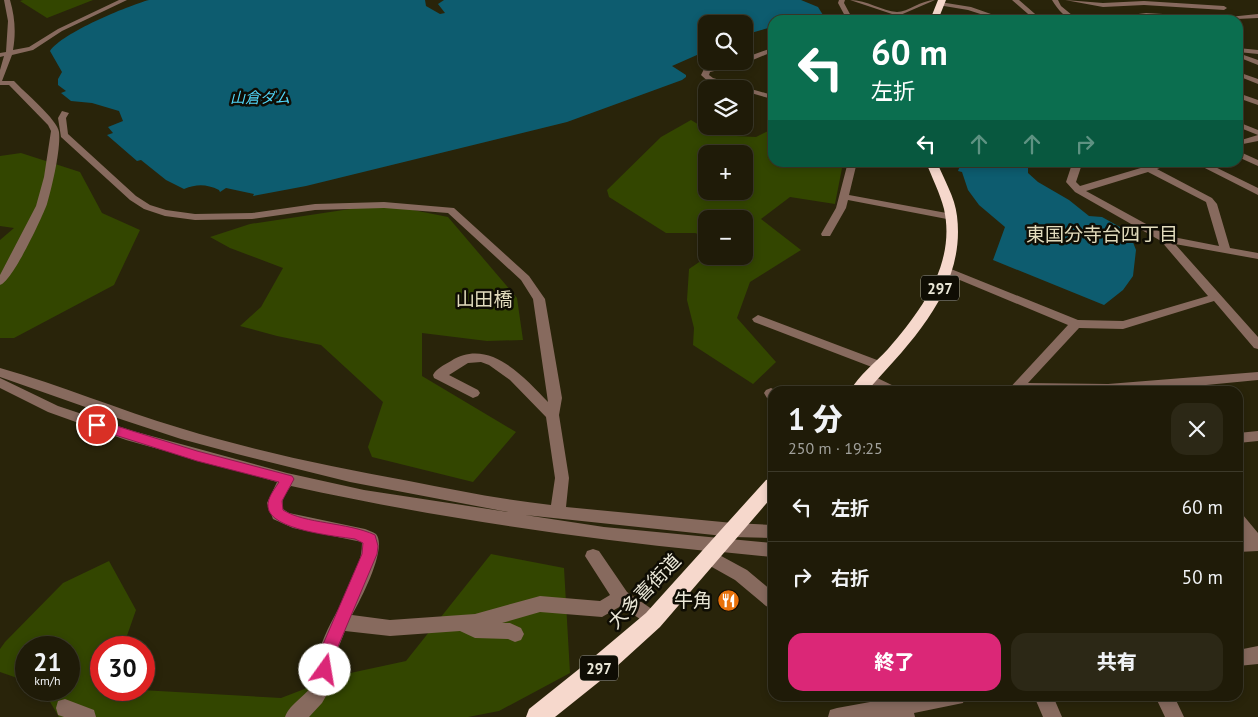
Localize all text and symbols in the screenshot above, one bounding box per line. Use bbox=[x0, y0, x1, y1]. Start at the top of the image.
map controls bbox=[698, 15, 753, 265]
button: search bbox=[698, 15, 753, 70]
text: 60 m bbox=[871, 29, 948, 75]
icon: left bbox=[788, 35, 853, 100]
text: 左折 bbox=[871, 77, 915, 105]
button: layers bbox=[698, 80, 753, 135]
water label: 山倉ダム bbox=[230, 88, 290, 107]
icon: left bbox=[912, 130, 940, 158]
icon: ahead bbox=[965, 130, 993, 158]
icon: ahead bbox=[1018, 130, 1046, 158]
icon: right bbox=[1071, 130, 1099, 158]
button: + bbox=[698, 145, 753, 200]
button: − bbox=[698, 210, 753, 265]
district label: 東国分寺台四丁目 bbox=[1026, 222, 1178, 246]
road number: 297 bbox=[921, 276, 959, 300]
district label: 山田橋 bbox=[455, 287, 513, 311]
text: 1 分 bbox=[788, 399, 843, 438]
button: close bbox=[1171, 403, 1223, 455]
pin bbox=[76, 404, 118, 446]
icon: arrive bbox=[83, 411, 111, 439]
text: 250 m · 19:25 bbox=[788, 438, 883, 458]
icon: left bbox=[788, 493, 816, 521]
text: 60 m bbox=[1182, 495, 1223, 519]
text: 左折 bbox=[831, 496, 869, 520]
street label: 大多喜街道 bbox=[602, 548, 686, 634]
icon: right bbox=[788, 563, 816, 591]
text: 50 m bbox=[1182, 565, 1223, 589]
text: 右折 bbox=[831, 566, 869, 590]
place label: 牛角 bbox=[674, 588, 712, 612]
restaurant icon: 牛角 bbox=[716, 588, 740, 612]
button: 終了 bbox=[788, 633, 1001, 691]
button: 共有 bbox=[1011, 633, 1223, 691]
speed limit sign: 30 bbox=[90, 636, 155, 701]
position arrow bbox=[298, 643, 350, 695]
text: 21 bbox=[33, 646, 62, 678]
road number: 297 bbox=[580, 656, 618, 680]
text: km/h bbox=[34, 673, 61, 688]

